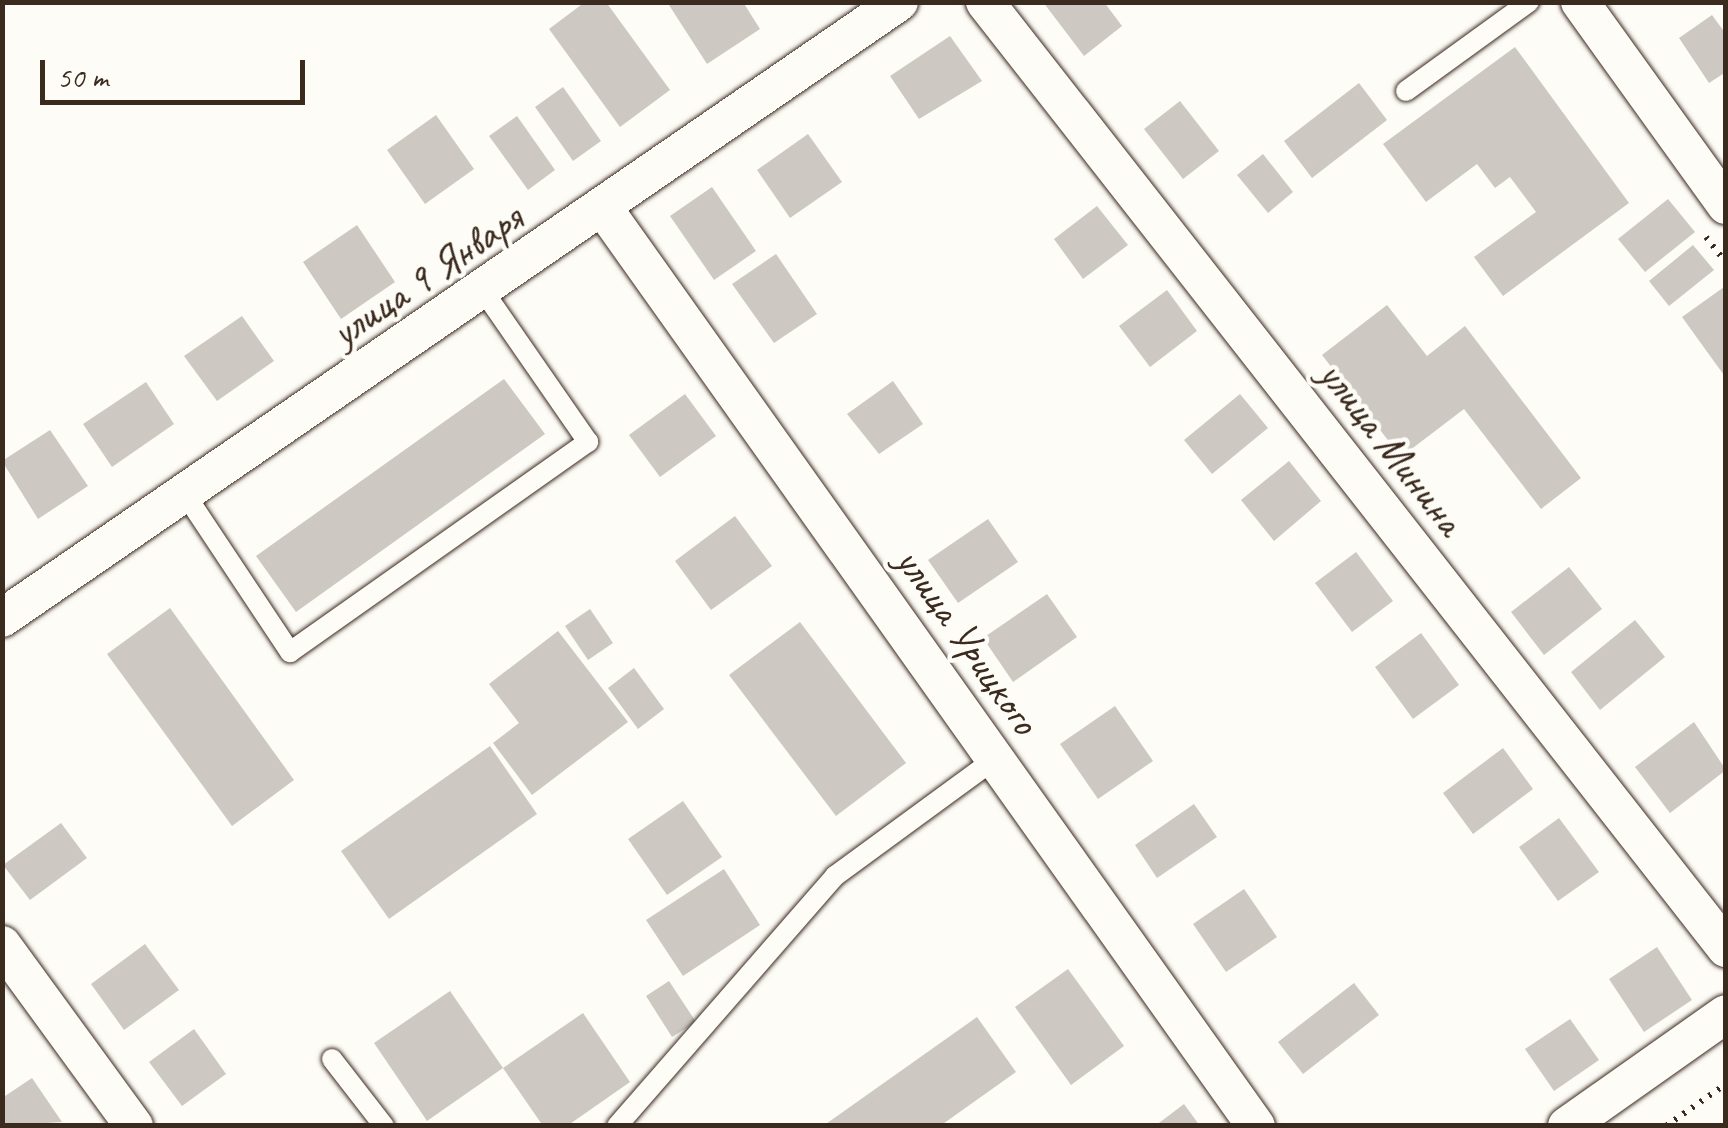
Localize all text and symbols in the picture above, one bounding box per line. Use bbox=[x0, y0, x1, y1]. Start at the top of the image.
scale bar bbox=[45, 40, 310, 102]
text: 50 m bbox=[57, 58, 108, 96]
street label: улица 9 Января bbox=[322, 194, 532, 358]
street label: улица Минина bbox=[1308, 351, 1474, 545]
street label: улица Урицкого bbox=[885, 539, 1049, 743]

